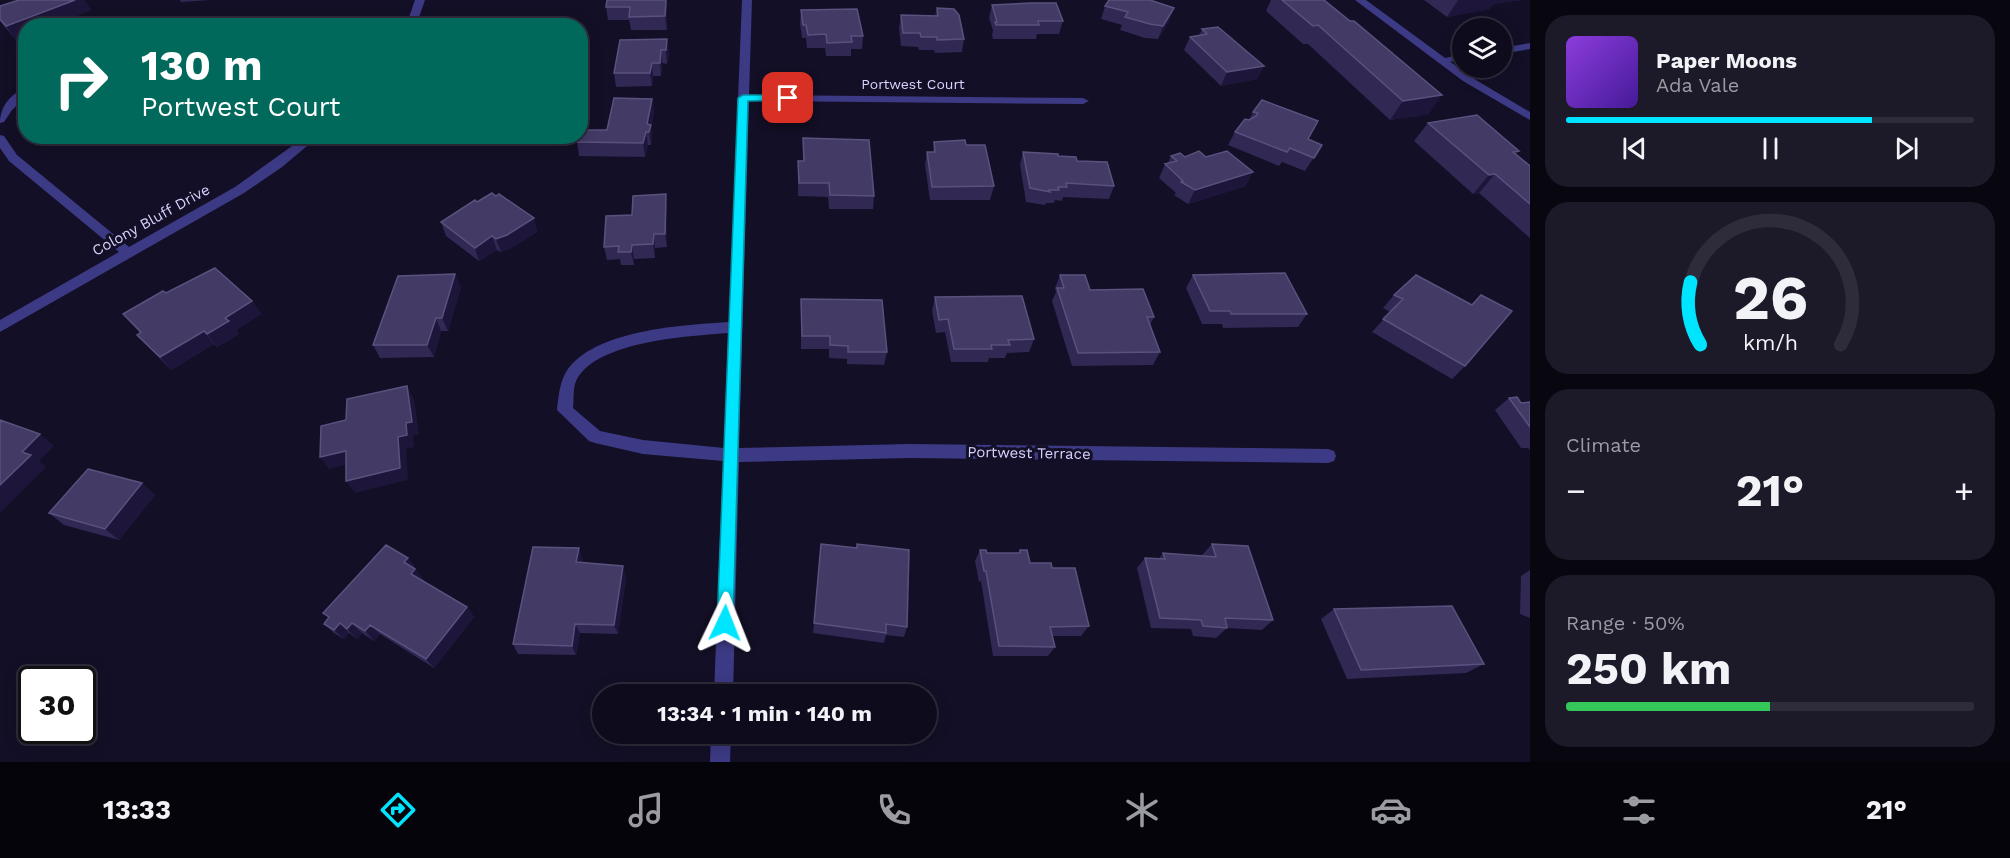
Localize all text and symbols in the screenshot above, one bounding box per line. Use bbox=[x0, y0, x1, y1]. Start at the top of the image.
map controls bbox=[1452, 18, 1512, 78]
button: layers bbox=[1452, 18, 1512, 78]
text: 130 m bbox=[141, 41, 263, 90]
icon: right bbox=[42, 42, 120, 120]
text: Paper Moons bbox=[1656, 48, 1797, 73]
pin bbox=[762, 72, 813, 123]
text: Ada Vale bbox=[1656, 73, 1739, 97]
street label: Portwest Court bbox=[861, 76, 965, 92]
icon: arrive bbox=[771, 81, 804, 114]
text: Portwest Court bbox=[141, 91, 340, 123]
icon: previous bbox=[1618, 132, 1651, 165]
icon: pause bbox=[1754, 132, 1787, 165]
icon: next bbox=[1890, 132, 1923, 165]
street label: Colony Bluff Drive bbox=[89, 180, 213, 260]
text: 26 bbox=[1732, 261, 1808, 334]
text: km/h bbox=[1742, 330, 1798, 355]
text: Climate bbox=[1566, 433, 1641, 457]
street label: Portwest Terrace bbox=[967, 443, 1091, 463]
text: 21° bbox=[1736, 464, 1804, 517]
text: − bbox=[1566, 471, 1586, 510]
text: + bbox=[1954, 471, 1974, 510]
position arrow bbox=[693, 591, 757, 655]
text: Range · 50% bbox=[1566, 611, 1685, 635]
text: 250 km bbox=[1566, 642, 1731, 695]
speed limit sign: 30 bbox=[18, 666, 96, 744]
text: 13:34 · 1 min · 140 m bbox=[657, 701, 872, 726]
icon: directions bbox=[377, 789, 419, 831]
icon: music bbox=[625, 789, 667, 831]
icon: phone bbox=[873, 789, 915, 831]
icon: climate bbox=[1121, 789, 1163, 831]
icon: car bbox=[1370, 789, 1412, 831]
icon: filters bbox=[1618, 789, 1660, 831]
text: 13:33 bbox=[103, 794, 171, 826]
text: 21° bbox=[1866, 794, 1907, 826]

